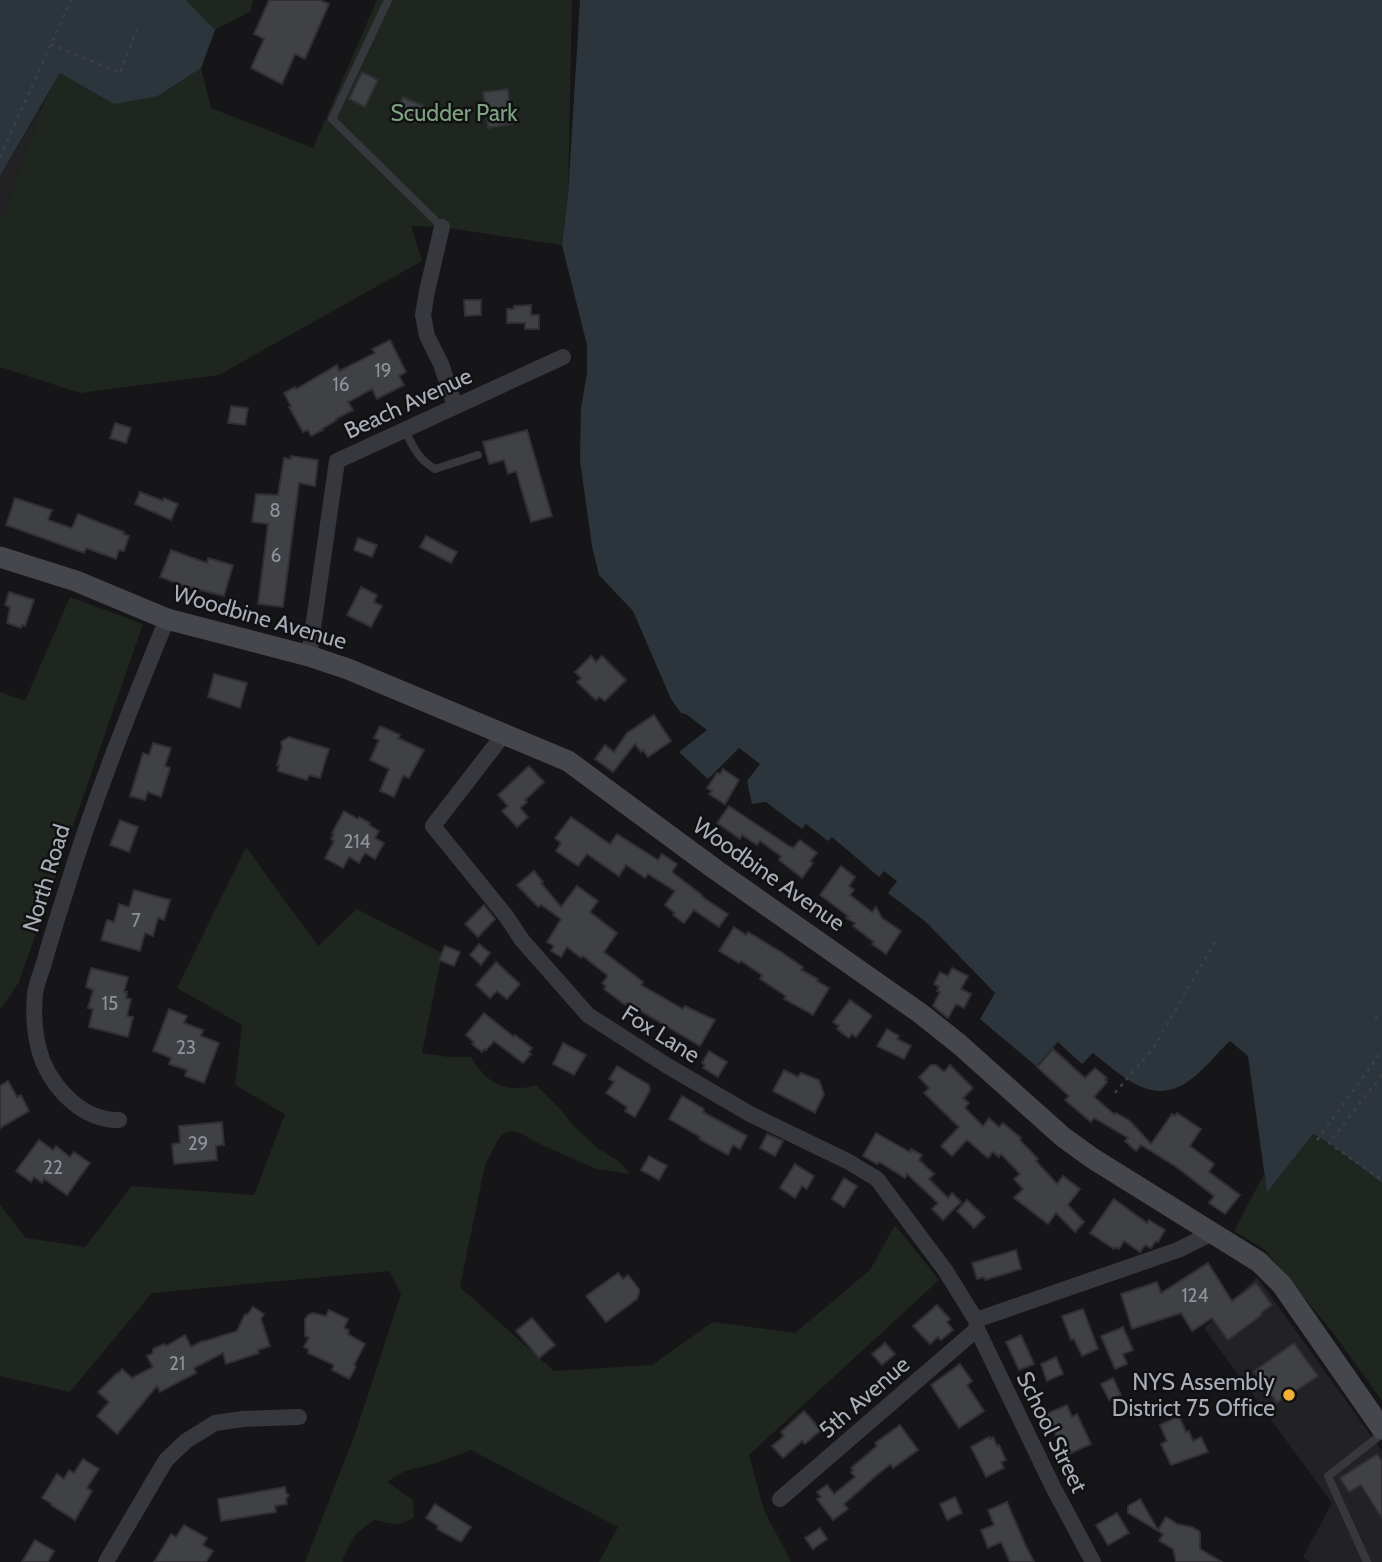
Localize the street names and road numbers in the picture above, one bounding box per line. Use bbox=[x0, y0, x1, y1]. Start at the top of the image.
street label: Beach Avenue bbox=[340, 361, 476, 445]
street label: Woodbine Avenue bbox=[170, 579, 350, 655]
street label: Woodbine Avenue bbox=[688, 811, 851, 937]
street label: North Road bbox=[16, 821, 76, 935]
street label: Fox Lane bbox=[617, 999, 705, 1069]
street label: 5th Avenue bbox=[813, 1350, 915, 1444]
street label: School Street bbox=[1011, 1367, 1093, 1497]

